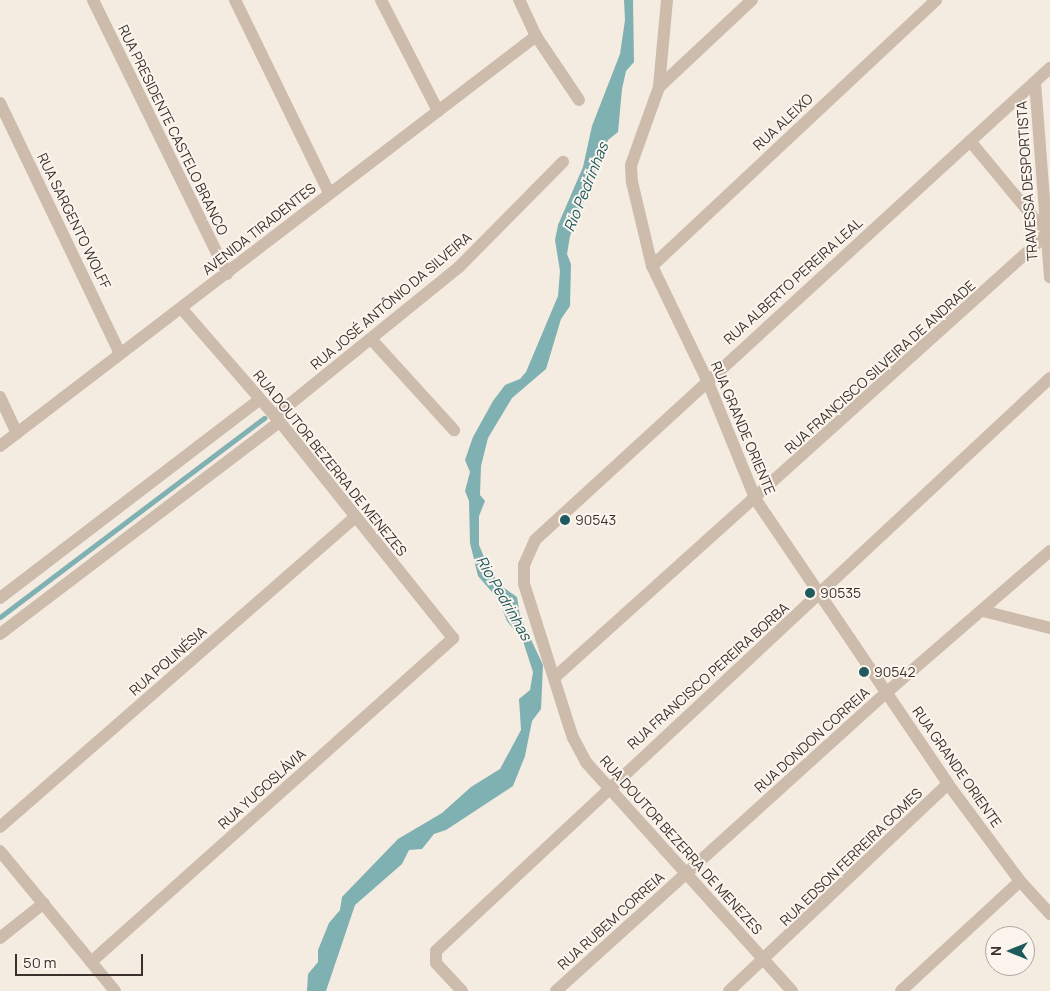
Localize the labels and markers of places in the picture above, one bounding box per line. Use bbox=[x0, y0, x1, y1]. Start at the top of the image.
place label: 90543 bbox=[575, 512, 616, 528]
marker: 90543 bbox=[559, 514, 571, 526]
place label: 90535 bbox=[820, 585, 861, 601]
marker: 90535 bbox=[804, 587, 816, 599]
place label: 90542 bbox=[874, 664, 916, 680]
marker: 90542 bbox=[858, 666, 870, 678]

